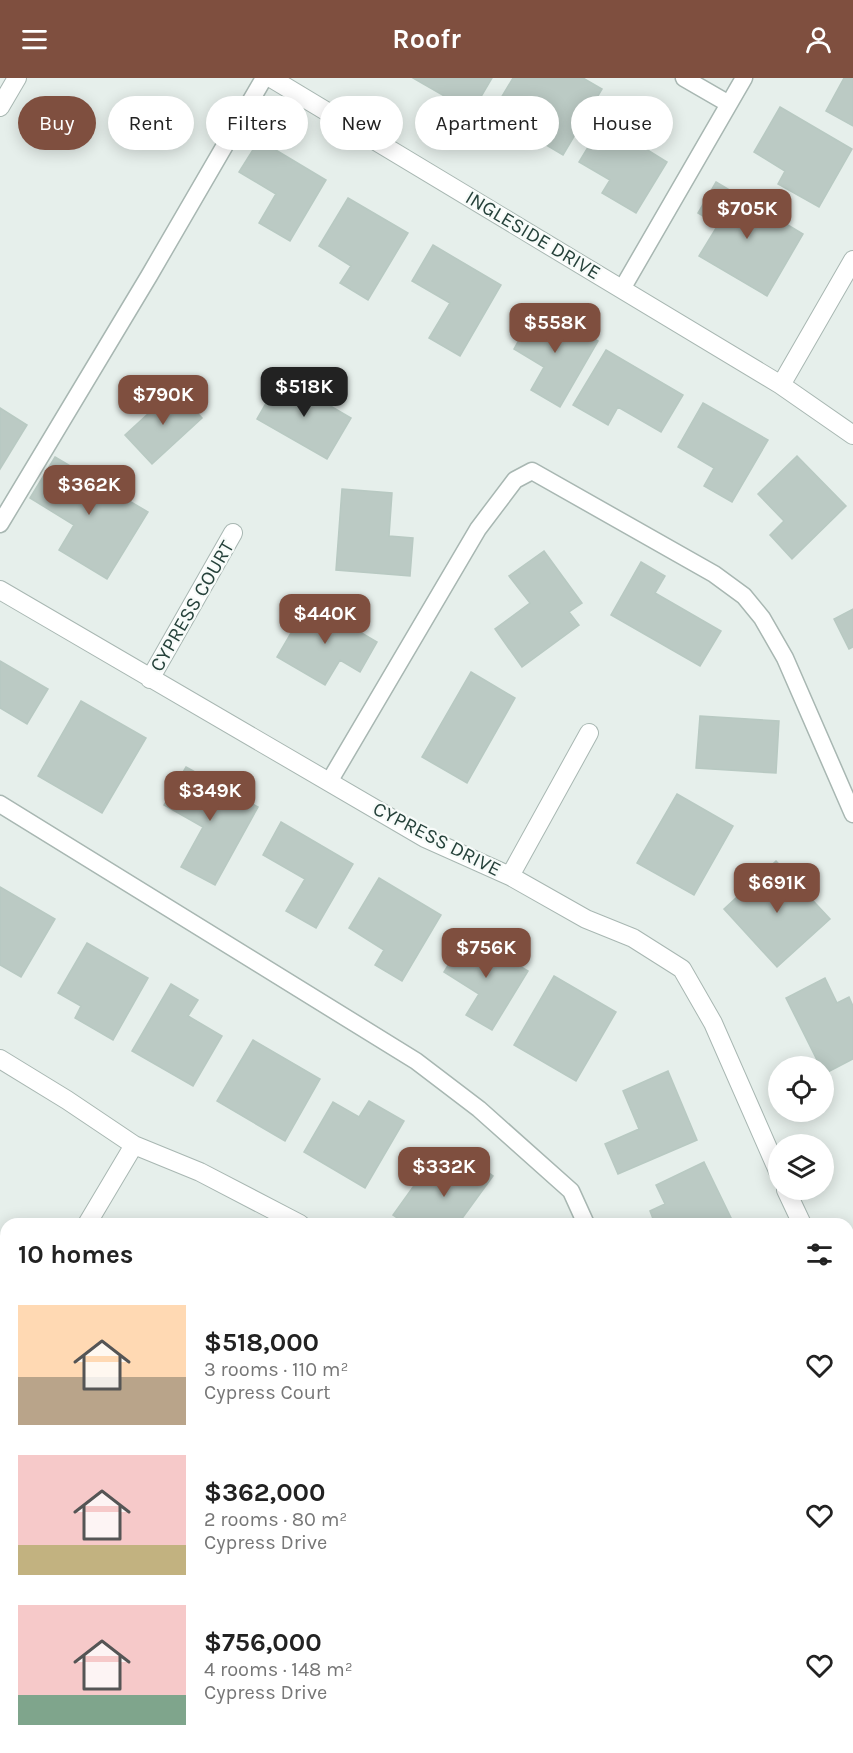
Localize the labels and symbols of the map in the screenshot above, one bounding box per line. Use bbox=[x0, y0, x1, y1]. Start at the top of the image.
street label: INGLESIDE DRIVE bbox=[461, 186, 605, 284]
pin: $705K bbox=[705, 189, 789, 240]
pin: $558K bbox=[513, 303, 597, 354]
pin: $518K bbox=[262, 367, 346, 418]
pin: $790K bbox=[121, 375, 205, 426]
pin: $362K bbox=[47, 465, 131, 516]
street label: CYPRESS COURT bbox=[145, 537, 239, 675]
pin: $440K bbox=[283, 594, 367, 645]
pin: $349K bbox=[168, 771, 252, 822]
street label: CYPRESS DRIVE bbox=[369, 797, 505, 881]
pin: $691K bbox=[735, 863, 819, 914]
pin: $756K bbox=[444, 928, 528, 979]
pin: $332K bbox=[402, 1147, 486, 1198]

